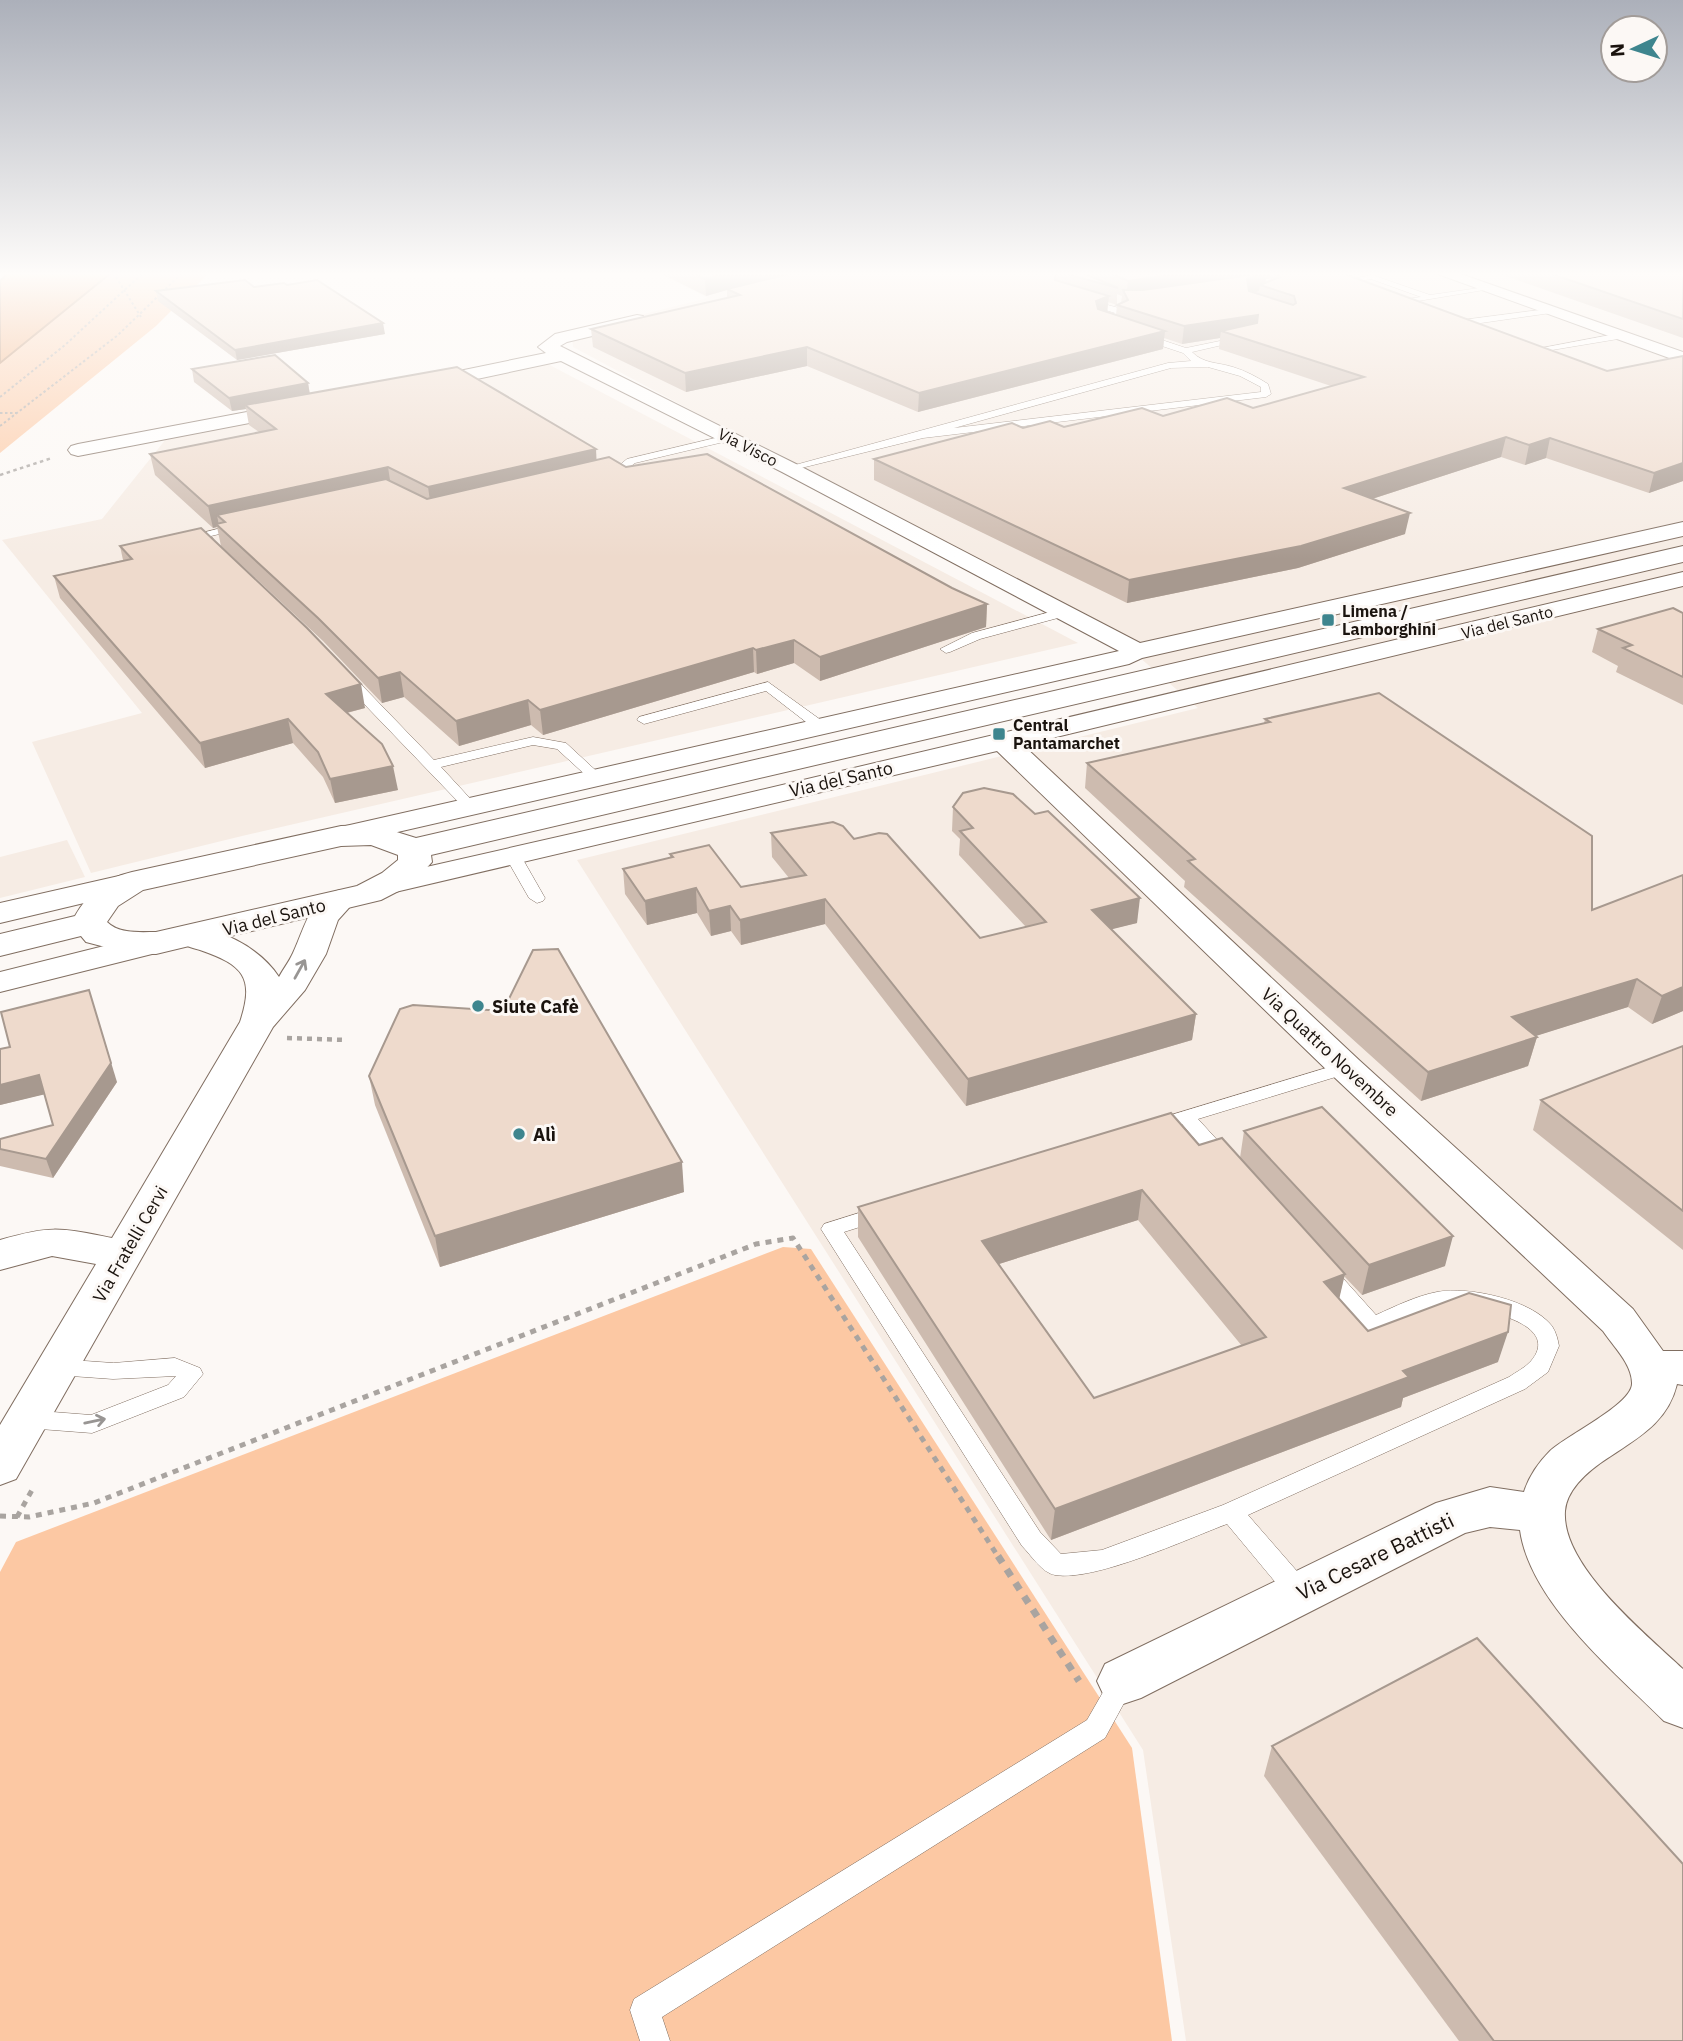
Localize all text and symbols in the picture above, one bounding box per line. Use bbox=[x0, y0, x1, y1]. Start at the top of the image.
north arrow bbox=[1599, 14, 1669, 84]
text: N bbox=[1605, 42, 1629, 58]
street label: Via Visco bbox=[715, 423, 781, 471]
place label: Limena / Lamborghini bbox=[1342, 601, 1436, 639]
street label: Via del Santo bbox=[1459, 601, 1555, 643]
marker: Limena / Lamborghini bbox=[1320, 612, 1336, 628]
place label: Central Pantamarchet bbox=[1013, 715, 1120, 753]
marker: Central Pantamarchet bbox=[991, 726, 1007, 742]
street label: Via del Santo bbox=[787, 756, 895, 802]
street label: Via del Santo bbox=[220, 893, 328, 941]
one-way arrow bbox=[294, 959, 307, 980]
street label: Via Quattro Novembre bbox=[1257, 983, 1403, 1122]
place label: Siute Cafè bbox=[492, 995, 579, 1018]
marker: Siute Cafè bbox=[470, 998, 486, 1014]
place label: Alì bbox=[533, 1123, 556, 1146]
marker: Alì bbox=[511, 1126, 527, 1142]
street label: Via Fratelli Cervi bbox=[87, 1182, 173, 1306]
one-way arrow bbox=[83, 1413, 105, 1426]
street label: Via Cesare Battisti bbox=[1292, 1506, 1458, 1606]

